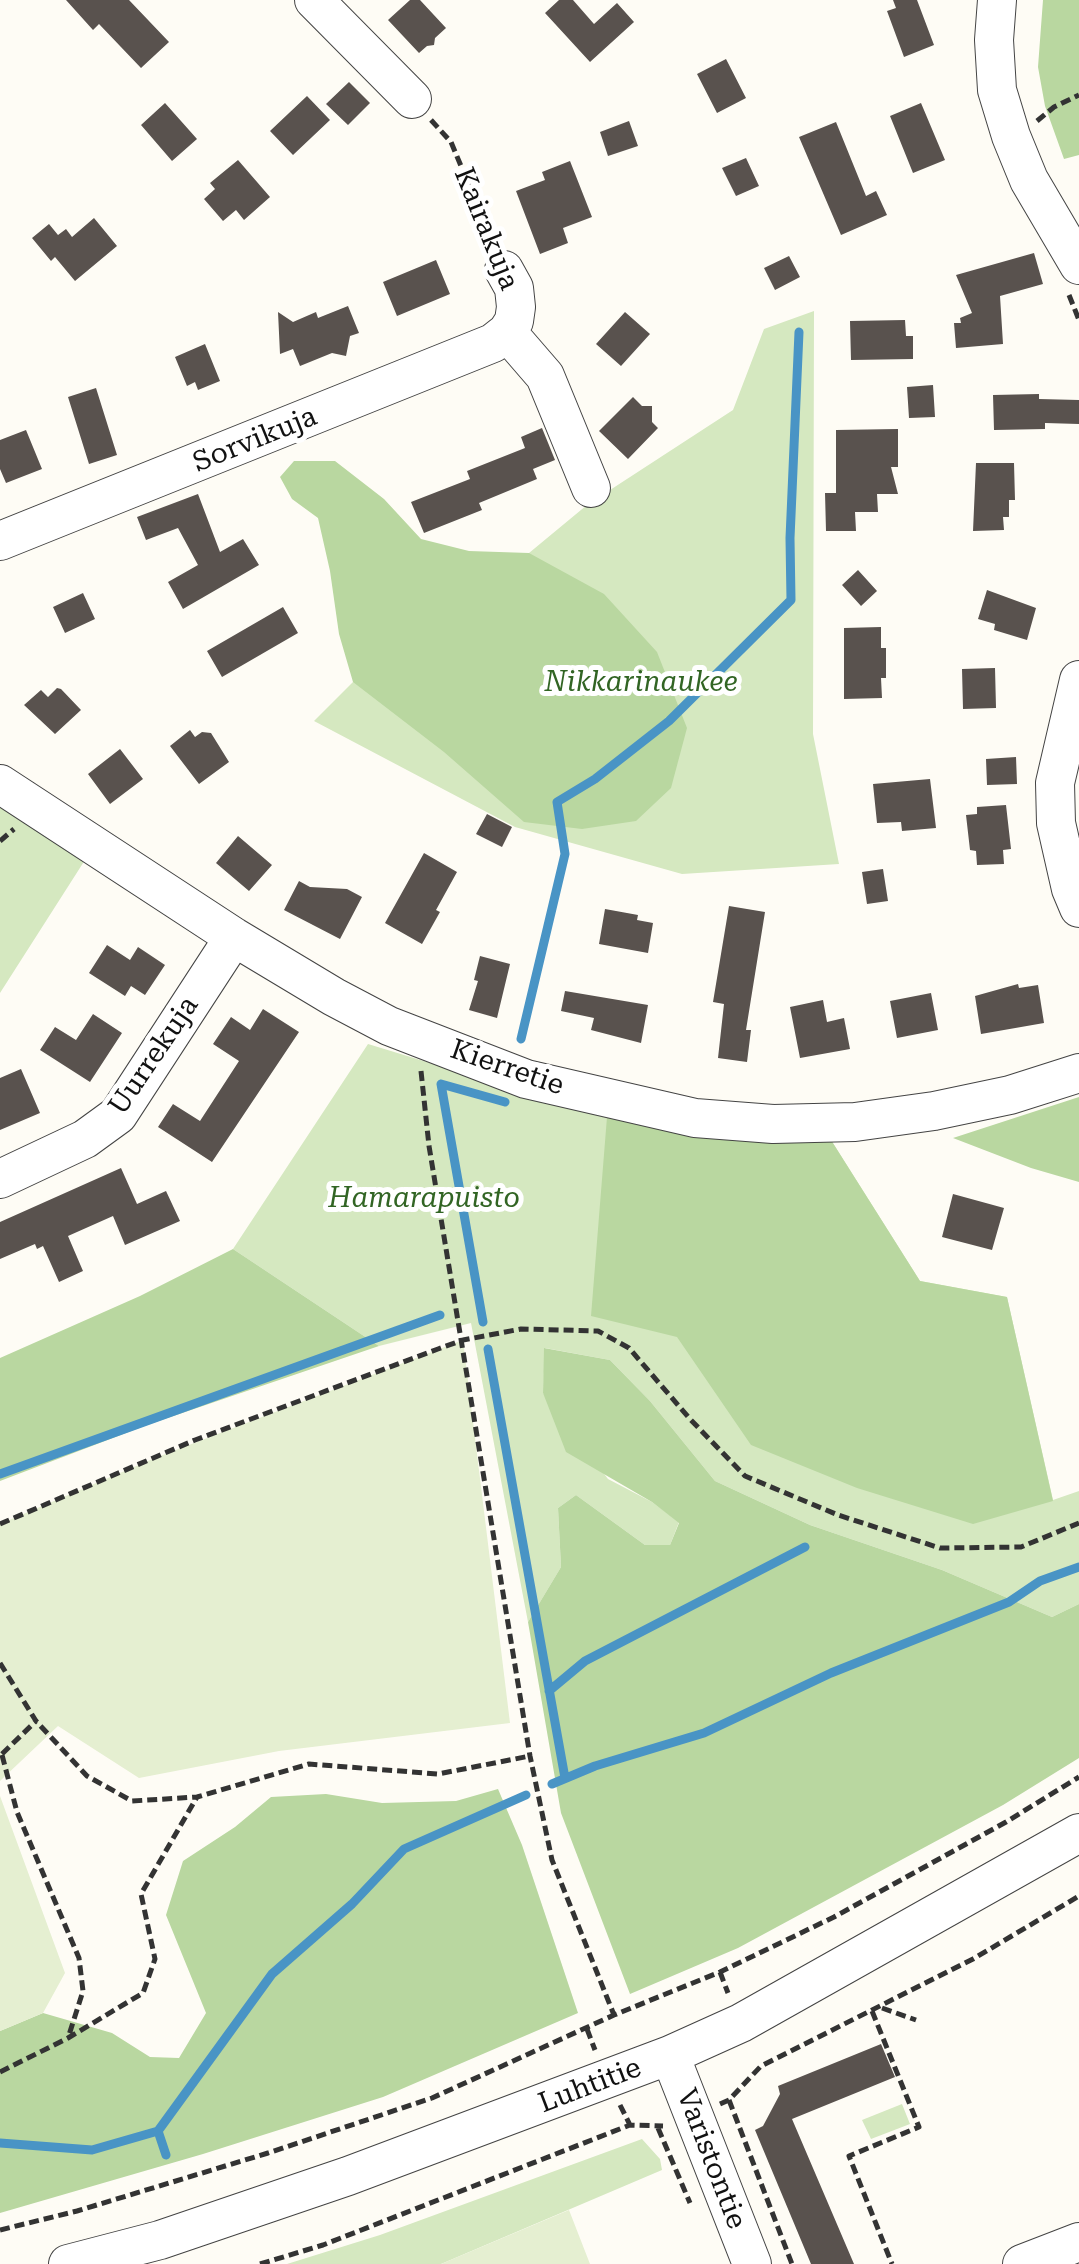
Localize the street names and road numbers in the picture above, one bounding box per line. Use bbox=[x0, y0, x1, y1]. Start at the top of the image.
street label: Kairakuja bbox=[446, 163, 526, 295]
street label: Sorvikuja bbox=[188, 400, 322, 480]
street label: Uurrekuja bbox=[102, 990, 206, 1122]
street label: Kierretie bbox=[446, 1033, 568, 1103]
street label: Luhtitie bbox=[534, 2051, 646, 2121]
street label: Varistontie bbox=[669, 2084, 753, 2234]

